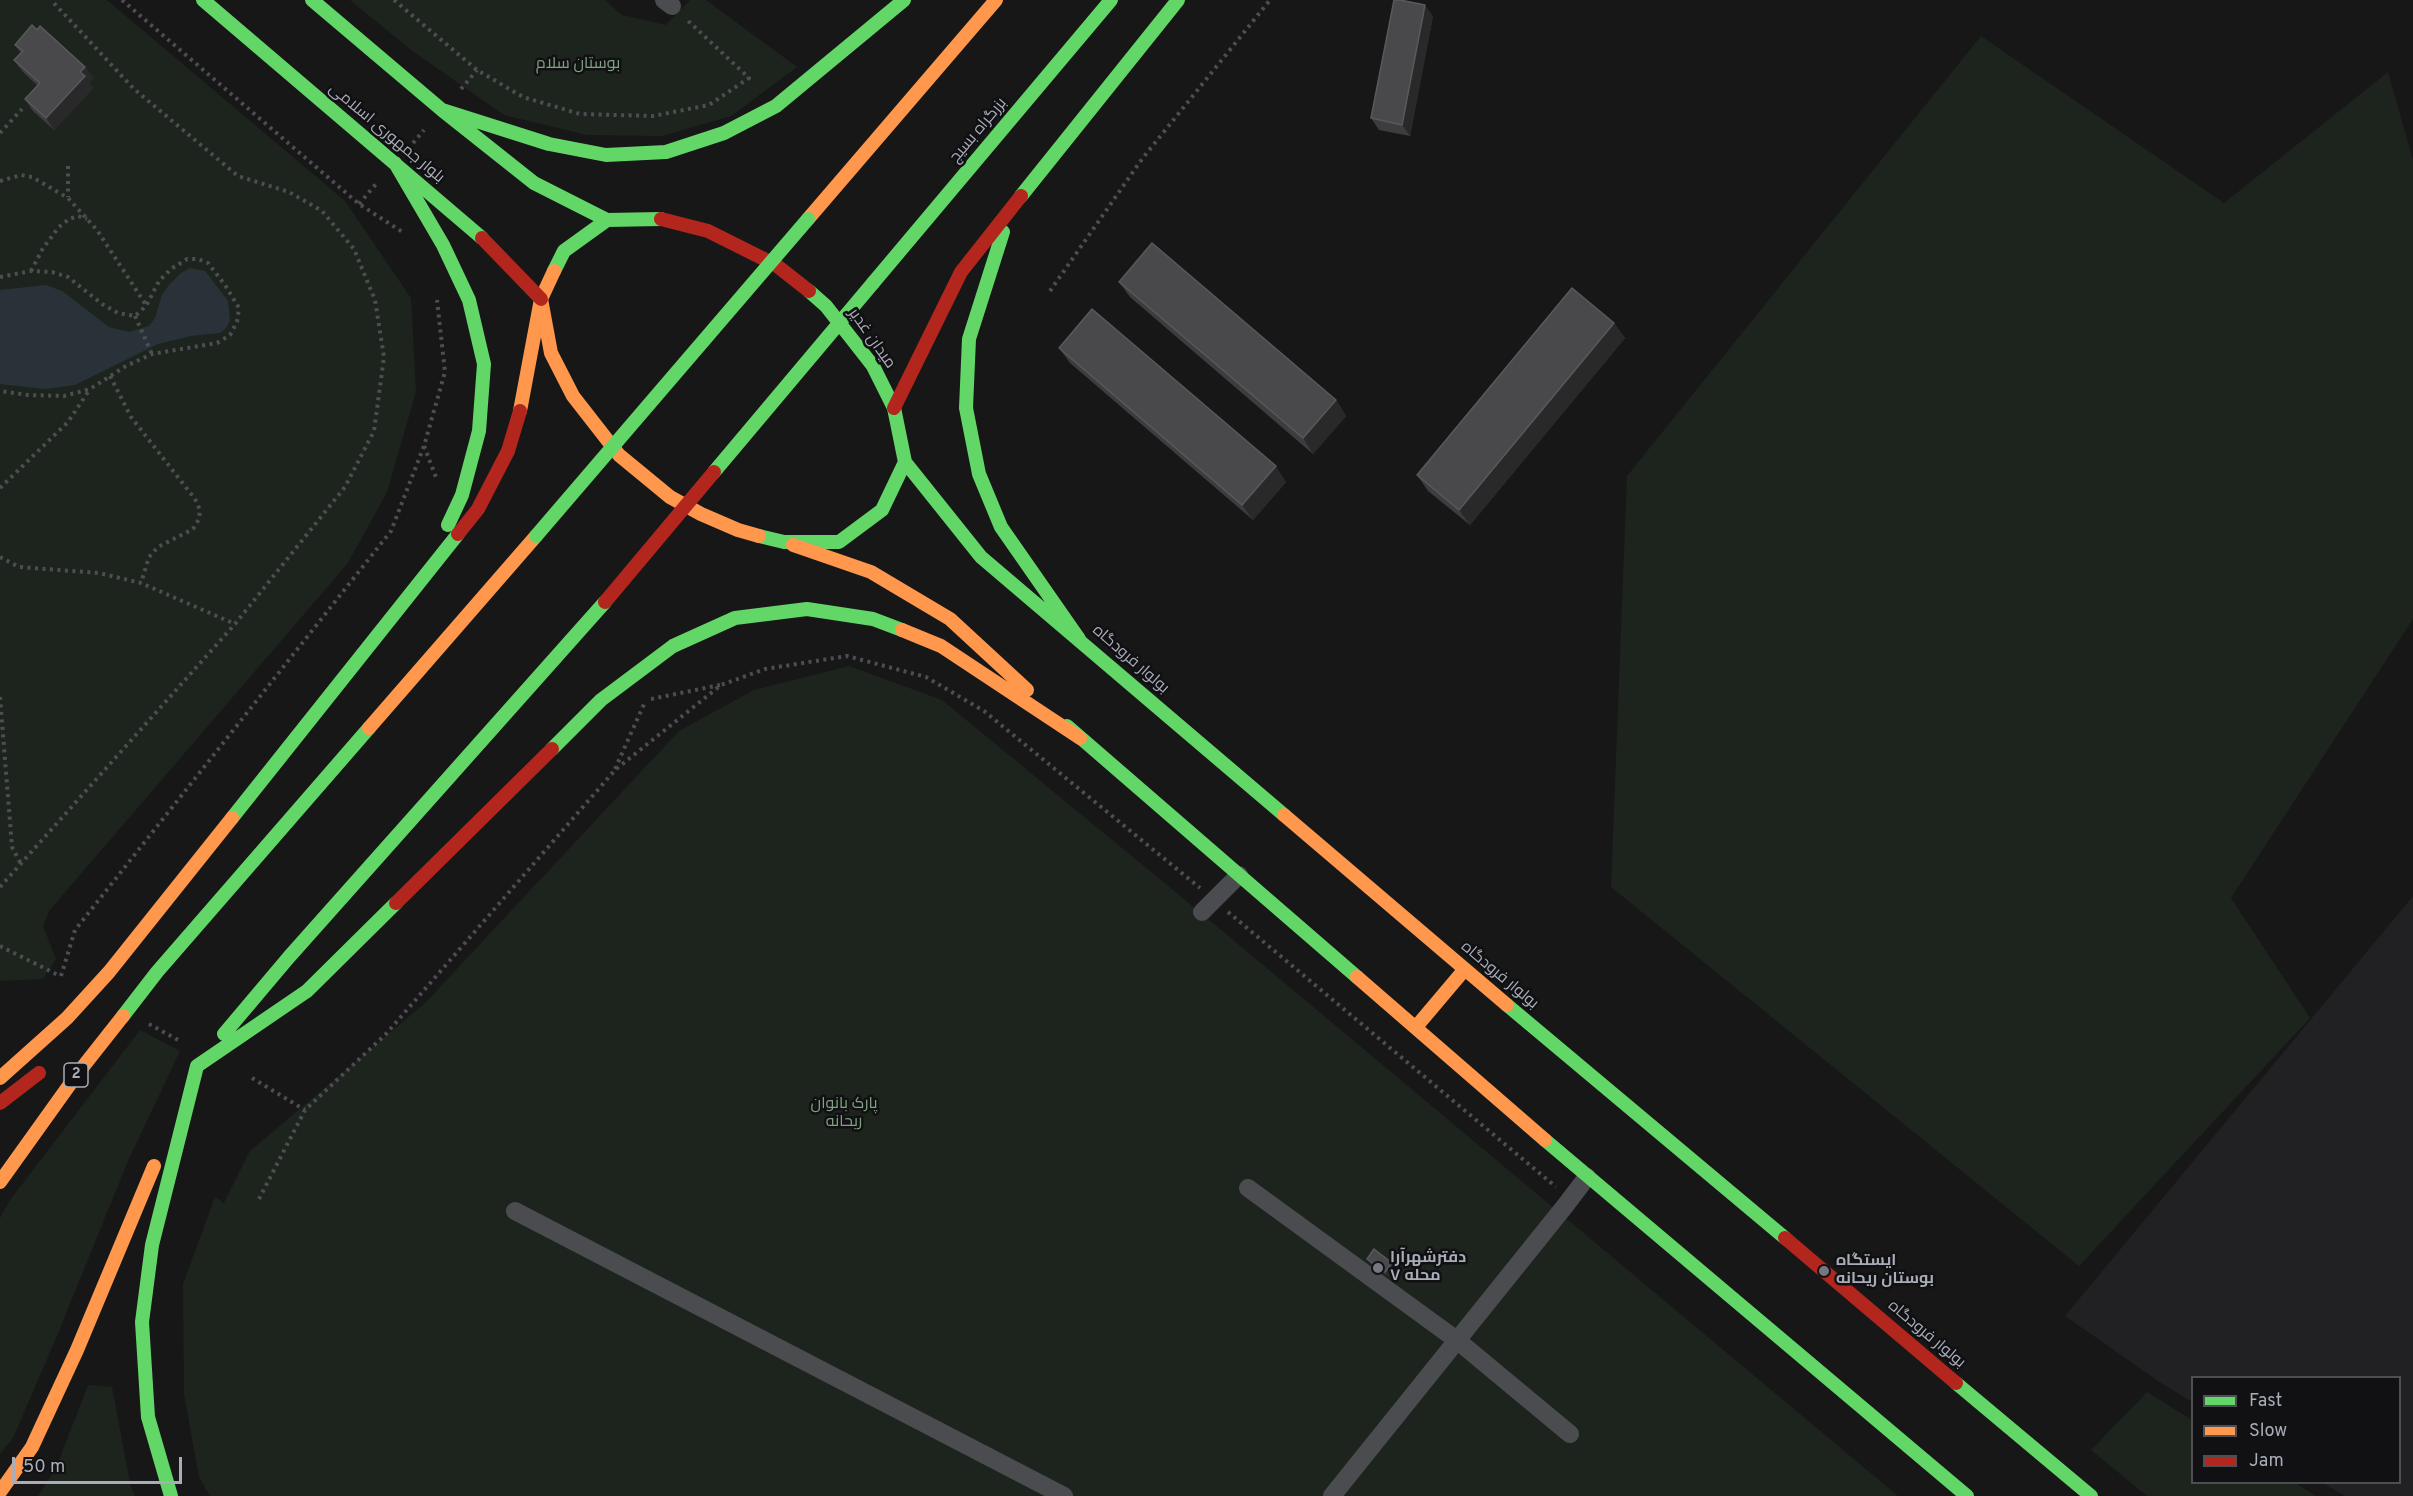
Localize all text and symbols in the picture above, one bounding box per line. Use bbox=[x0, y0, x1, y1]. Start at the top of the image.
park label: بوستان سلام bbox=[536, 55, 620, 75]
street label: بلوار جمهوری اسلامی bbox=[324, 80, 448, 188]
street label: بزرگراه بسیج bbox=[946, 95, 1012, 167]
street label: میدان غدیر bbox=[843, 305, 899, 373]
street label: بولوار فرودگاه bbox=[1088, 622, 1172, 698]
street label: بولوار فرودگاه bbox=[1456, 938, 1542, 1014]
road number: 2 bbox=[64, 1063, 88, 1087]
park label: پارک بانوان ریحانه bbox=[811, 1095, 877, 1133]
place label: دفترشهرآرا محله ۷ bbox=[1390, 1249, 1466, 1287]
place label: ایستگاه بوستان ریحانه bbox=[1836, 1252, 1934, 1290]
marker: دفترشهرآرا محله ۷ bbox=[1371, 1261, 1385, 1275]
marker: ایستگاه بوستان ریحانه bbox=[1817, 1264, 1831, 1278]
street label: بولوار فرودگاه bbox=[1883, 1297, 1969, 1373]
legend bbox=[2191, 1376, 2401, 1484]
text: Fast bbox=[2249, 1390, 2282, 1413]
text: Slow bbox=[2249, 1420, 2287, 1443]
scale bar bbox=[15, 1445, 184, 1483]
text: Jam bbox=[2249, 1450, 2284, 1473]
text: 50 m bbox=[23, 1456, 65, 1479]

